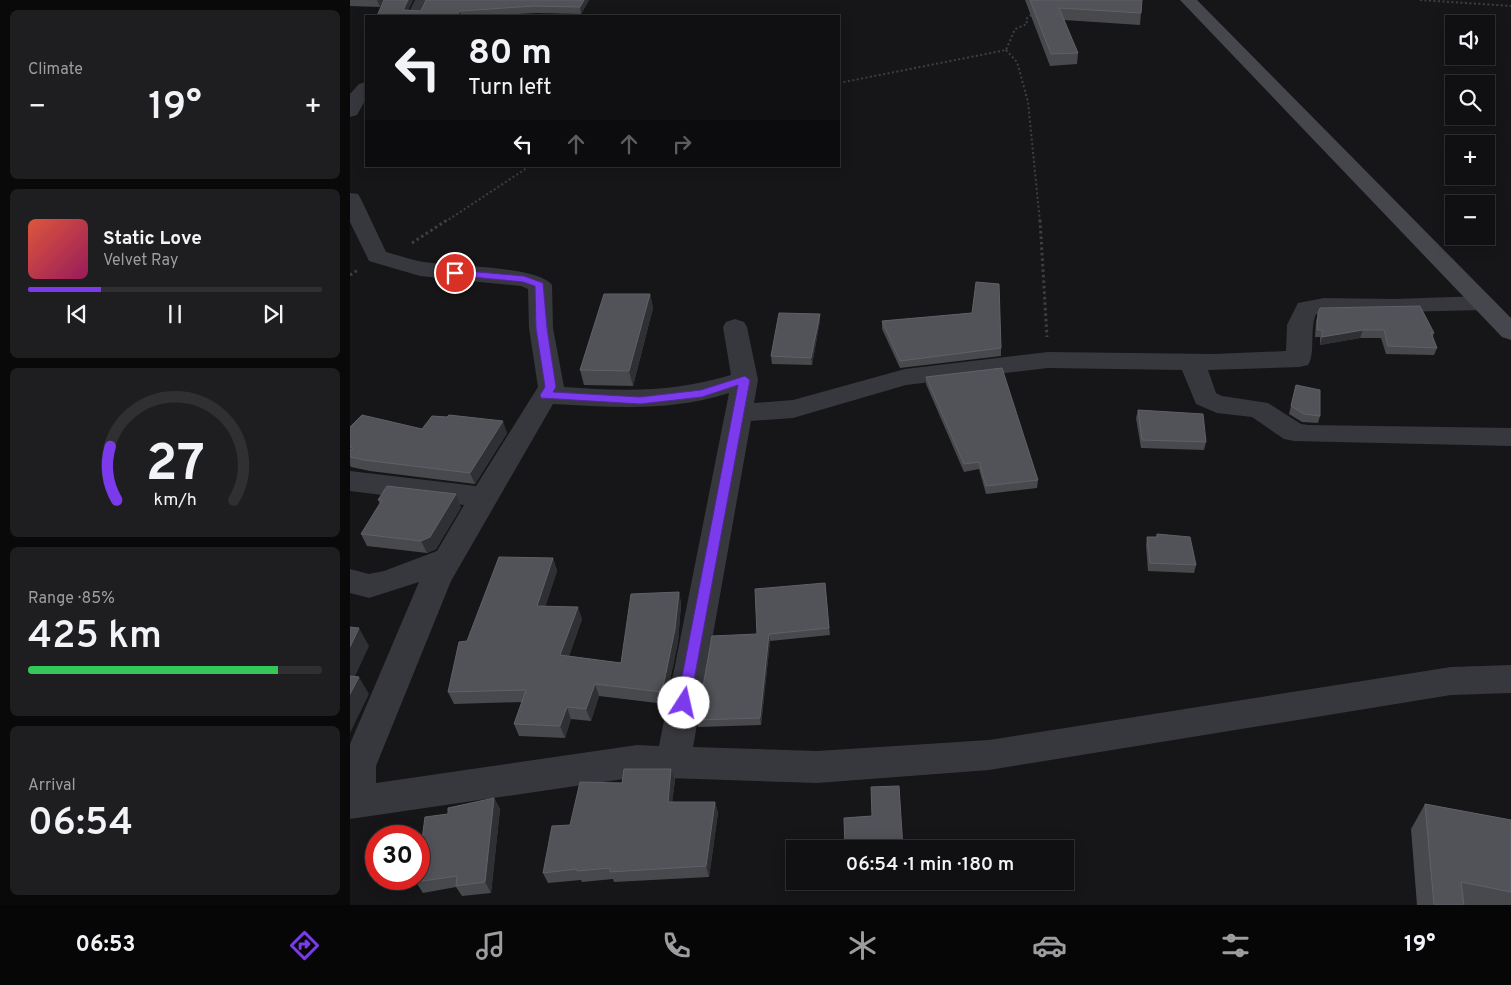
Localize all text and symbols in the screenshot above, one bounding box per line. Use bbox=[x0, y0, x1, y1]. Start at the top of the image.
map controls bbox=[1445, 15, 1495, 245]
button: sound bbox=[1445, 15, 1495, 65]
text: 80 m bbox=[468, 32, 552, 76]
icon: left bbox=[385, 35, 450, 100]
text: Climate bbox=[28, 60, 83, 80]
text: Turn left bbox=[468, 75, 551, 102]
button: search bbox=[1445, 75, 1495, 125]
text: 19° bbox=[148, 84, 202, 133]
text: − bbox=[28, 90, 46, 126]
text: + bbox=[304, 90, 322, 126]
icon: left bbox=[509, 130, 537, 158]
icon: ahead bbox=[562, 130, 590, 158]
icon: ahead bbox=[615, 130, 643, 158]
icon: right bbox=[668, 130, 696, 158]
button: + bbox=[1445, 135, 1495, 185]
button: − bbox=[1445, 195, 1495, 245]
text: Static Love bbox=[103, 227, 202, 251]
text: Velvet Ray bbox=[103, 251, 178, 271]
pin bbox=[434, 252, 476, 294]
icon: arrive bbox=[441, 259, 469, 287]
icon: previous bbox=[63, 300, 91, 328]
icon: pause bbox=[161, 300, 189, 328]
icon: next bbox=[259, 300, 287, 328]
text: 27 bbox=[145, 433, 205, 499]
text: km/h bbox=[153, 489, 197, 512]
text: Range · 85% bbox=[28, 589, 115, 609]
text: 425 km bbox=[28, 613, 162, 662]
position arrow bbox=[657, 676, 709, 728]
text: Arrival bbox=[28, 776, 76, 796]
text: 06:54 bbox=[28, 800, 133, 849]
speed limit sign: 30 bbox=[365, 825, 430, 890]
text: 06:54 · 1 min · 180 m bbox=[846, 853, 1014, 877]
icon: directions bbox=[287, 928, 322, 963]
icon: music bbox=[473, 928, 508, 963]
icon: phone bbox=[659, 928, 694, 963]
icon: climate bbox=[845, 928, 880, 963]
icon: car bbox=[1032, 928, 1067, 963]
icon: filters bbox=[1218, 928, 1253, 963]
text: 06:53 bbox=[76, 932, 136, 959]
text: 19° bbox=[1404, 932, 1435, 959]

